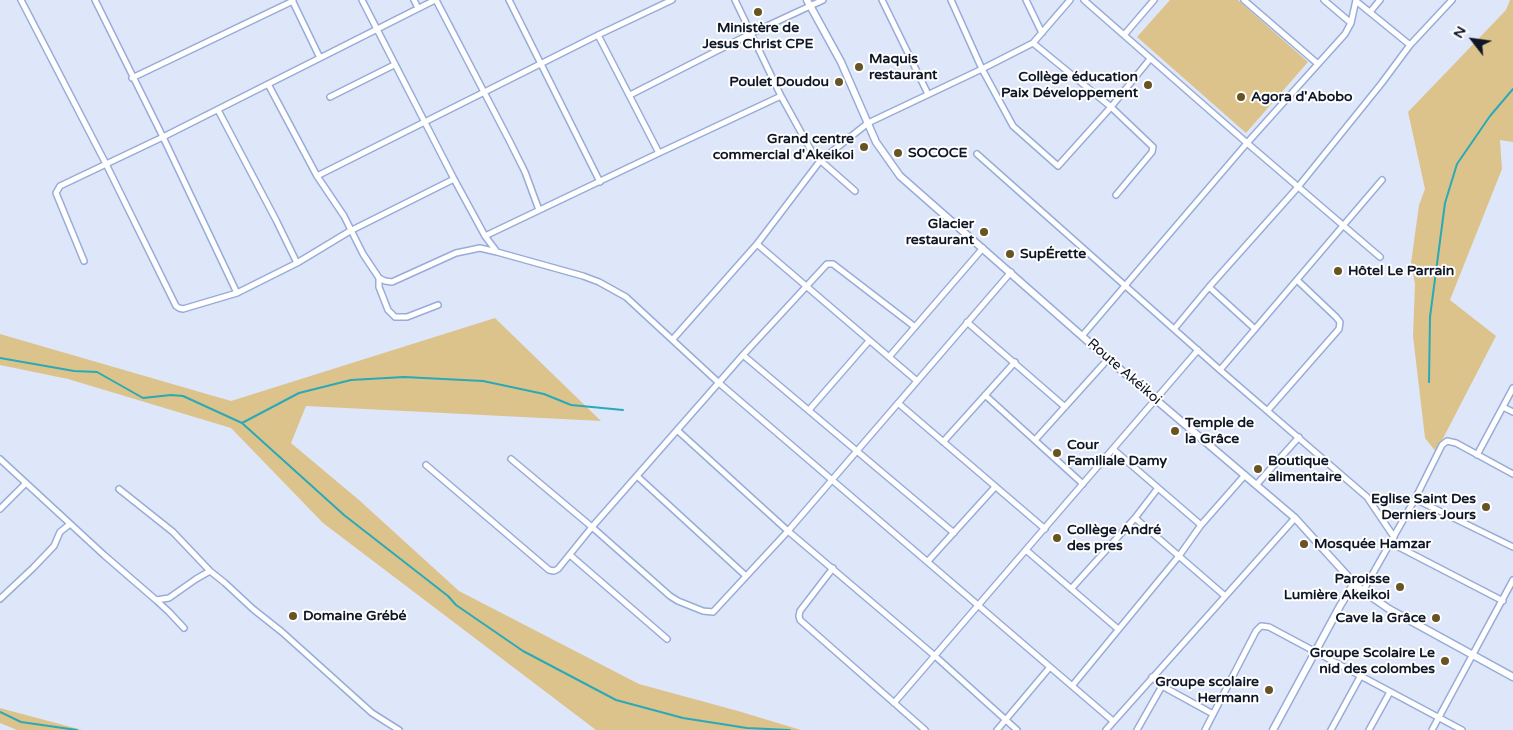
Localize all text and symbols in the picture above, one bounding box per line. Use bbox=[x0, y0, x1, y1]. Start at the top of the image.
marker: Ministère de Jesus Christ CPE bbox=[752, 6, 764, 18]
north arrow bbox=[1448, 15, 1498, 65]
place label: Ministère de Jesus Christ CPE bbox=[703, 20, 813, 52]
text: N bbox=[1449, 23, 1470, 41]
place label: Maquis restaurant bbox=[869, 51, 937, 84]
marker: Maquis restaurant bbox=[853, 61, 865, 73]
place label: Collège éducation Paix Développement bbox=[1001, 69, 1138, 102]
place label: Poulet Doudou bbox=[729, 74, 829, 90]
marker: Poulet Doudou bbox=[833, 76, 845, 88]
marker: Collège éducation Paix Développement bbox=[1142, 79, 1154, 91]
place label: Agora d'Abobo bbox=[1251, 89, 1352, 105]
marker: Agora d'Abobo bbox=[1235, 91, 1247, 103]
place label: Grand centre commercial d'Akeikoi bbox=[713, 131, 854, 164]
marker: Grand centre commercial d'Akeikoi bbox=[858, 141, 870, 153]
place label: SOCOCE bbox=[908, 145, 967, 161]
marker: SOCOCE bbox=[892, 147, 904, 159]
place label: Glacier restaurant bbox=[906, 216, 974, 248]
marker: Glacier restaurant bbox=[978, 226, 990, 238]
place label: SupÉrette bbox=[1020, 246, 1086, 262]
marker: SupÉrette bbox=[1004, 248, 1016, 260]
place label: Hôtel Le Parrain bbox=[1348, 263, 1454, 279]
marker: Hôtel Le Parrain bbox=[1332, 265, 1344, 277]
street label: Route Akéikoi bbox=[1084, 335, 1164, 409]
place label: Temple de la Grâce bbox=[1185, 415, 1254, 448]
marker: Temple de la Grâce bbox=[1169, 425, 1181, 437]
place label: Cour Familiale Damy bbox=[1067, 437, 1167, 470]
marker: Cour Familiale Damy bbox=[1051, 447, 1063, 459]
place label: Boutique alimentaire bbox=[1268, 453, 1342, 486]
marker: Boutique alimentaire bbox=[1252, 463, 1264, 475]
place label: Eglise Saint Des Derniers Jours bbox=[1371, 491, 1476, 524]
marker: Eglise Saint Des Derniers Jours bbox=[1480, 501, 1492, 513]
place label: Collège André des pres bbox=[1067, 522, 1161, 554]
marker: Collège André des pres bbox=[1051, 532, 1063, 544]
place label: Mosquée Hamzar bbox=[1314, 536, 1431, 552]
marker: Mosquée Hamzar bbox=[1298, 538, 1310, 550]
place label: Paroisse Lumière Akeikoi bbox=[1284, 571, 1390, 604]
marker: Paroisse Lumière Akeikoi bbox=[1394, 581, 1406, 593]
place label: Domaine Grébé bbox=[303, 608, 406, 624]
marker: Domaine Grébé bbox=[287, 610, 299, 622]
place label: Cave la Grâce bbox=[1335, 610, 1426, 626]
marker: Cave la Grâce bbox=[1430, 612, 1442, 624]
place label: Groupe Scolaire Le nid des colombes bbox=[1310, 645, 1435, 678]
marker: Groupe Scolaire Le nid des colombes bbox=[1439, 655, 1451, 667]
place label: Groupe scolaire Hermann bbox=[1155, 674, 1259, 706]
marker: Groupe scolaire Hermann bbox=[1263, 684, 1275, 696]

